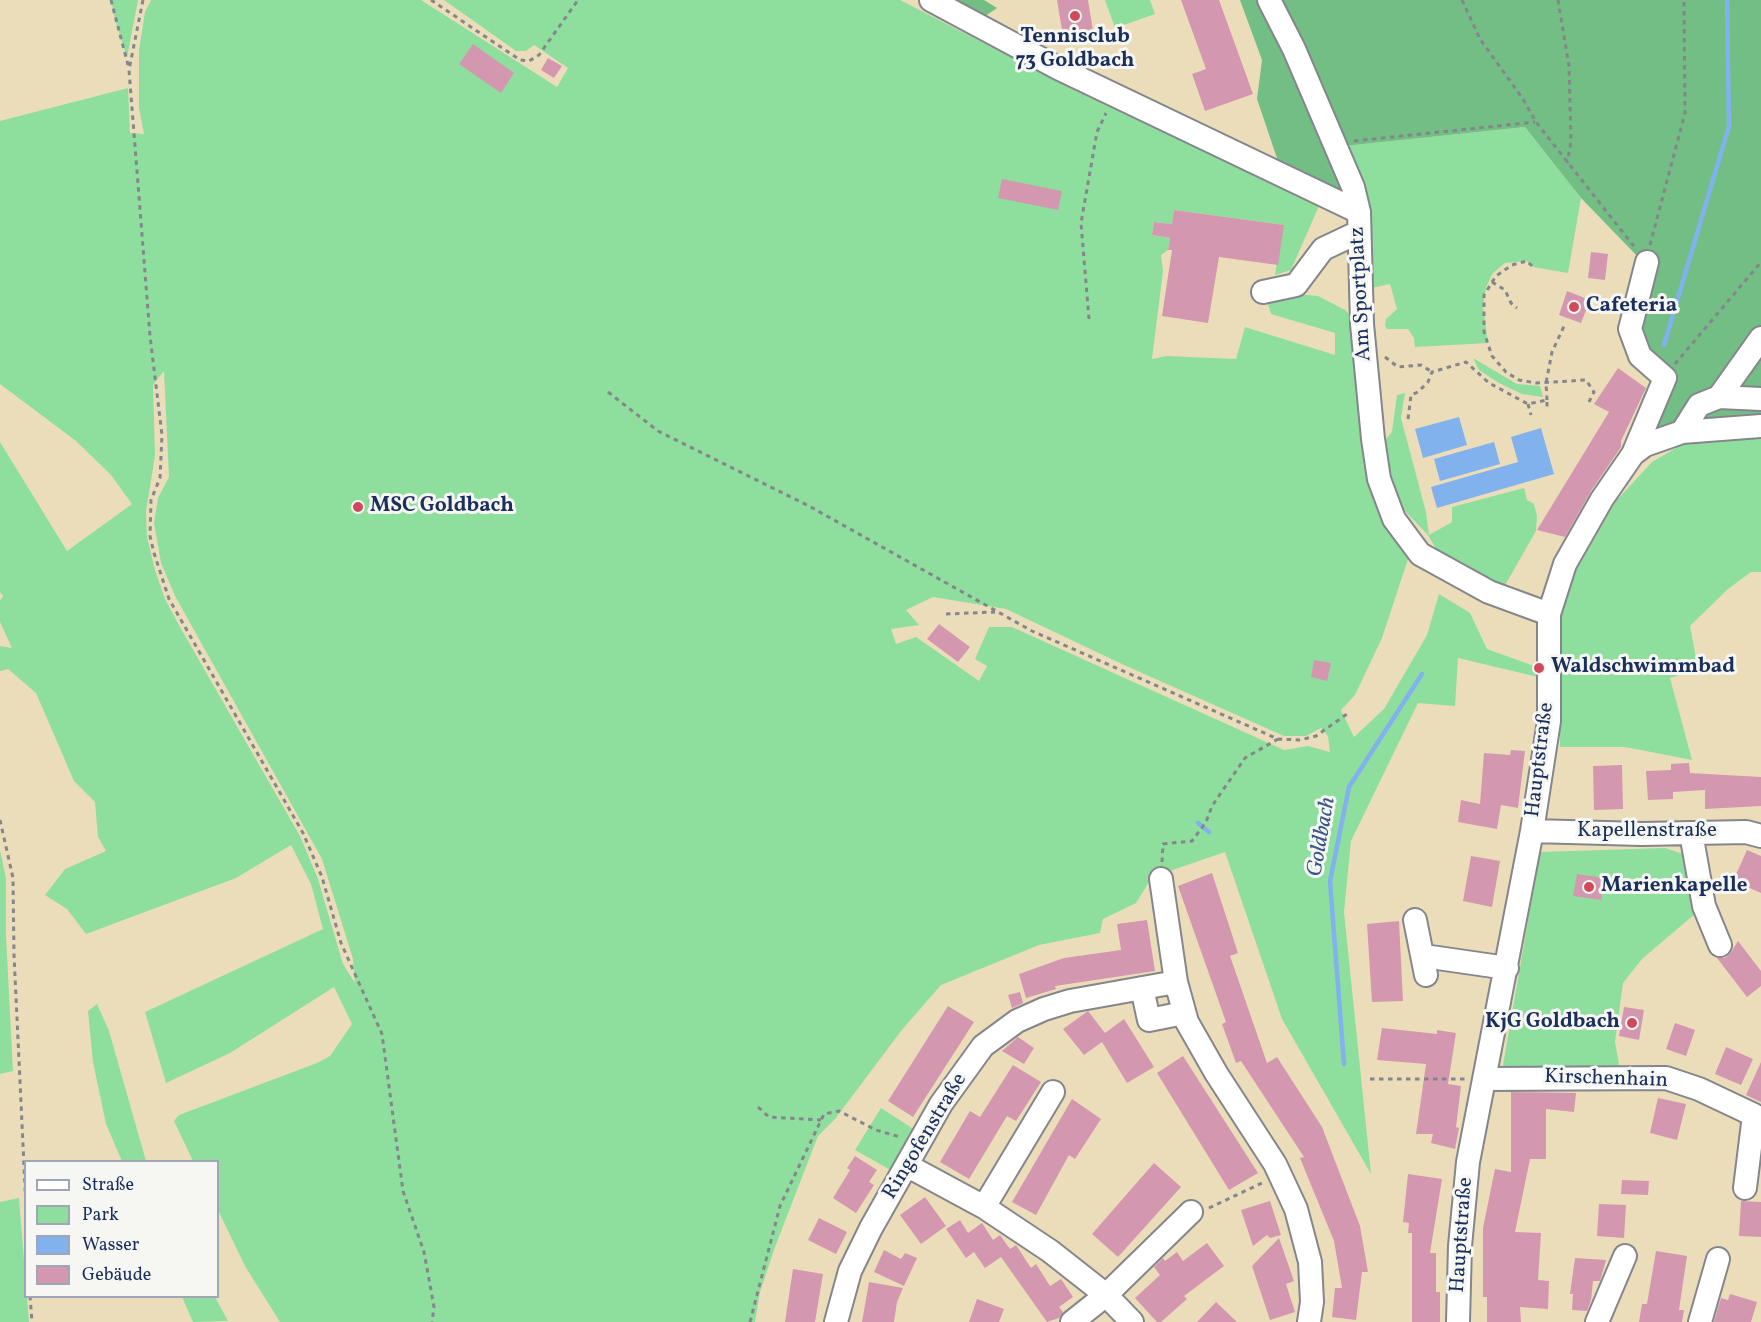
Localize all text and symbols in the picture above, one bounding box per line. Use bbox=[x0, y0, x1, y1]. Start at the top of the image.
marker: Tennisclub 73 Goldbach bbox=[1068, 9, 1082, 23]
place label: Tennisclub 73 Goldbach bbox=[1016, 25, 1134, 75]
street label: Am Sportplatz bbox=[1346, 226, 1378, 362]
place label: Cafeteria bbox=[1586, 294, 1677, 320]
marker: Cafeteria bbox=[1567, 300, 1581, 314]
place label: MSC Goldbach bbox=[370, 494, 514, 520]
marker: MSC Goldbach bbox=[351, 500, 365, 514]
place label: Waldschwimmbad bbox=[1551, 655, 1735, 681]
marker: Waldschwimmbad bbox=[1532, 661, 1546, 675]
street label: Hauptstraße bbox=[1521, 701, 1561, 819]
water label: Goldbach bbox=[1303, 795, 1343, 879]
street label: Kapellenstraße bbox=[1577, 819, 1717, 845]
place label: Marienkapelle bbox=[1601, 874, 1748, 900]
marker: Marienkapelle bbox=[1582, 880, 1596, 894]
place label: KjG Goldbach bbox=[1485, 1010, 1620, 1036]
marker: KjG Goldbach bbox=[1625, 1016, 1639, 1030]
street label: Kirschenhain bbox=[1544, 1065, 1668, 1095]
street label: Ringofenstraße bbox=[878, 1069, 974, 1205]
legend bbox=[24, 1160, 219, 1298]
text: Straße bbox=[82, 1173, 134, 1198]
street label: Hauptstraße bbox=[1446, 1176, 1480, 1294]
text: Park bbox=[82, 1203, 119, 1228]
text: Wasser bbox=[82, 1233, 139, 1258]
text: Gebäude bbox=[82, 1263, 151, 1288]

